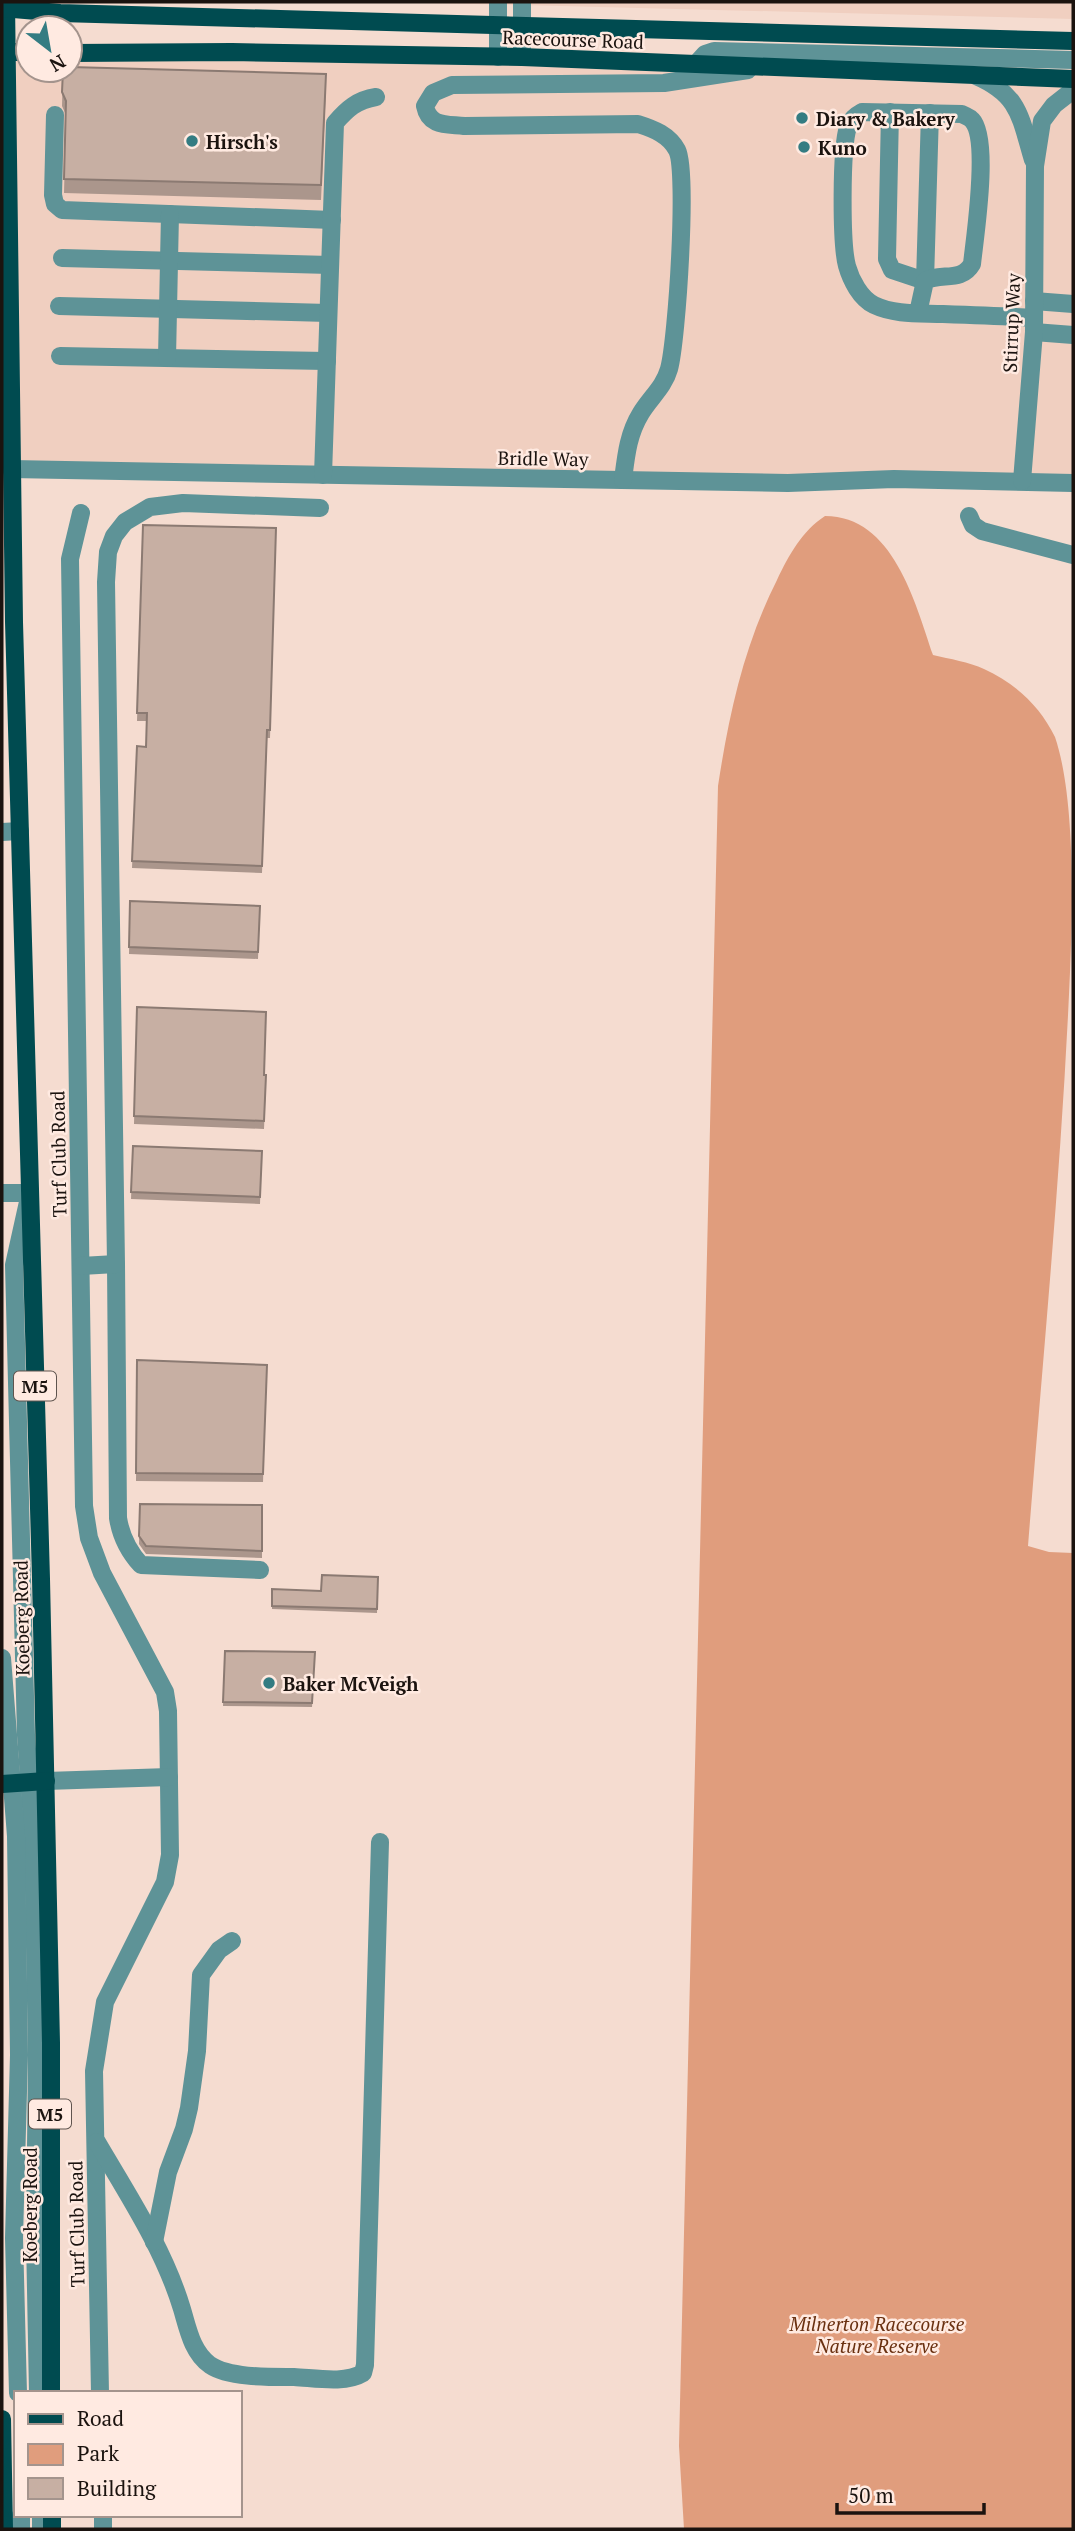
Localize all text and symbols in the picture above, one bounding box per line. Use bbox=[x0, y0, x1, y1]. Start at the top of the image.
north arrow bbox=[14, 14, 84, 84]
street label: Racecourse Road bbox=[502, 24, 645, 54]
text: N bbox=[45, 50, 71, 79]
place label: Diary & Bakery bbox=[816, 106, 956, 131]
marker: Diary & Bakery bbox=[794, 110, 810, 126]
place label: Hirsch's bbox=[206, 129, 278, 154]
marker: Hirsch's bbox=[184, 133, 200, 149]
place label: Kuno bbox=[818, 135, 867, 160]
marker: Kuno bbox=[796, 139, 812, 155]
street label: Stirrup Way bbox=[997, 272, 1025, 373]
street label: Bridle Way bbox=[497, 445, 589, 471]
street label: Turf Club Road bbox=[44, 1090, 72, 1218]
road number: M5 bbox=[14, 1372, 56, 1400]
street label: Koeberg Road bbox=[7, 1560, 35, 1676]
place label: Baker McVeigh bbox=[283, 1671, 419, 1696]
marker: Baker McVeigh bbox=[261, 1675, 277, 1691]
road number: M5 bbox=[29, 2100, 71, 2128]
street label: Koeberg Road bbox=[17, 2147, 42, 2263]
street label: Turf Club Road bbox=[62, 2160, 90, 2288]
park label: Milnerton Racecourse Nature Reserve bbox=[789, 2311, 965, 2358]
legend bbox=[14, 2391, 242, 2517]
text: Road bbox=[77, 2404, 124, 2432]
text: Park bbox=[77, 2439, 119, 2467]
scale bar bbox=[837, 2472, 984, 2516]
text: Building bbox=[77, 2474, 157, 2502]
text: 50 m bbox=[848, 2481, 894, 2509]

